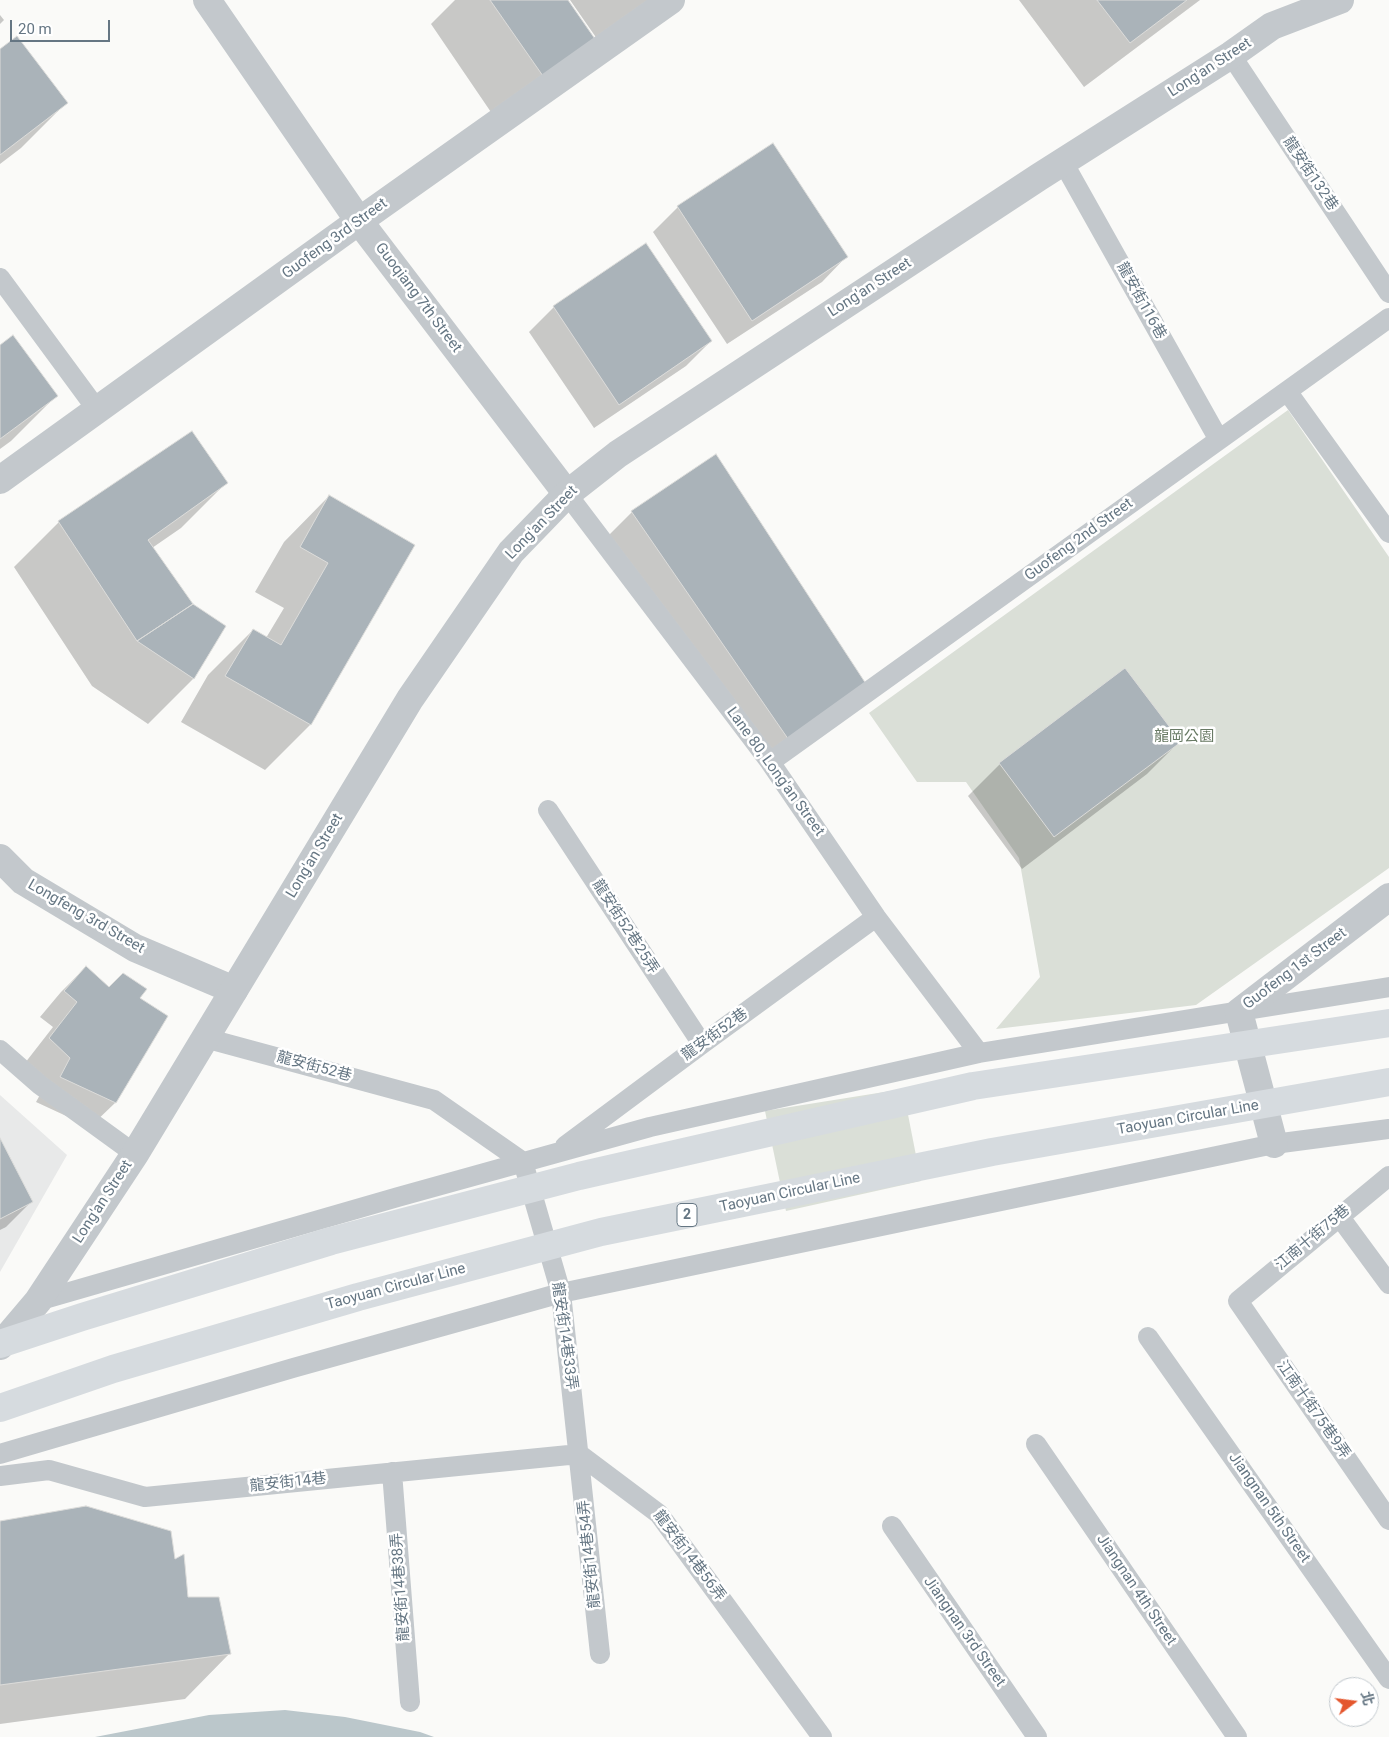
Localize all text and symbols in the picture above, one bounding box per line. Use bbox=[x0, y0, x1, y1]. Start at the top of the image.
scale bar bbox=[12, 10, 112, 42]
text: 20 m bbox=[18, 20, 52, 38]
street label: Long'an Street bbox=[1165, 34, 1255, 102]
street label: 龍安街132巷 bbox=[1279, 134, 1341, 214]
street label: Guofeng 3rd Street bbox=[279, 195, 391, 283]
street label: Guoqiang 7th Street bbox=[371, 240, 465, 356]
street label: Long'an Street bbox=[825, 254, 915, 322]
street label: 龍安街116巷 bbox=[1112, 259, 1170, 343]
street label: Long'an Street bbox=[502, 482, 582, 564]
street label: Guofeng 2nd Street bbox=[1022, 495, 1136, 585]
street label: Lane 80, Long'an Street bbox=[722, 704, 828, 840]
park label: 龍岡公園 bbox=[1154, 728, 1214, 746]
street label: Long'an Street bbox=[283, 811, 347, 901]
street label: Longfeng 3rd Street bbox=[24, 876, 148, 958]
street label: 龍安街52巷25弄 bbox=[588, 877, 662, 977]
street label: Guofeng 1st Street bbox=[1240, 924, 1350, 1014]
street label: 龍安街52巷 bbox=[679, 1005, 751, 1065]
street label: 龍安街52巷 bbox=[275, 1048, 353, 1086]
street label: Taoyuan Circular Line bbox=[1116, 1097, 1260, 1139]
street label: Long'an Street bbox=[69, 1157, 137, 1247]
street label: Taoyuan Circular Line bbox=[718, 1169, 862, 1217]
street label: 江南十街75巷 bbox=[1272, 1202, 1354, 1274]
road number: 2 bbox=[677, 1204, 697, 1226]
street label: Taoyuan Circular Line bbox=[324, 1260, 468, 1314]
street label: 龍安街14巷33弄 bbox=[548, 1281, 580, 1391]
street label: 江南十街75巷9弄 bbox=[1273, 1358, 1353, 1462]
street label: Jiangnan 5th Street bbox=[1224, 1450, 1314, 1566]
street label: 龍安街14巷 bbox=[249, 1470, 327, 1496]
street label: 龍安街14巷54弄 bbox=[575, 1499, 605, 1609]
street label: 龍安街14巷56弄 bbox=[649, 1507, 729, 1605]
street label: Jiangnan 4th Street bbox=[1092, 1531, 1180, 1649]
street label: 龍安街14巷38弄 bbox=[388, 1532, 414, 1642]
street label: Jiangnan 3rd Street bbox=[919, 1573, 1009, 1691]
north arrow bbox=[1329, 1677, 1379, 1727]
text: 北 bbox=[1358, 1690, 1377, 1707]

